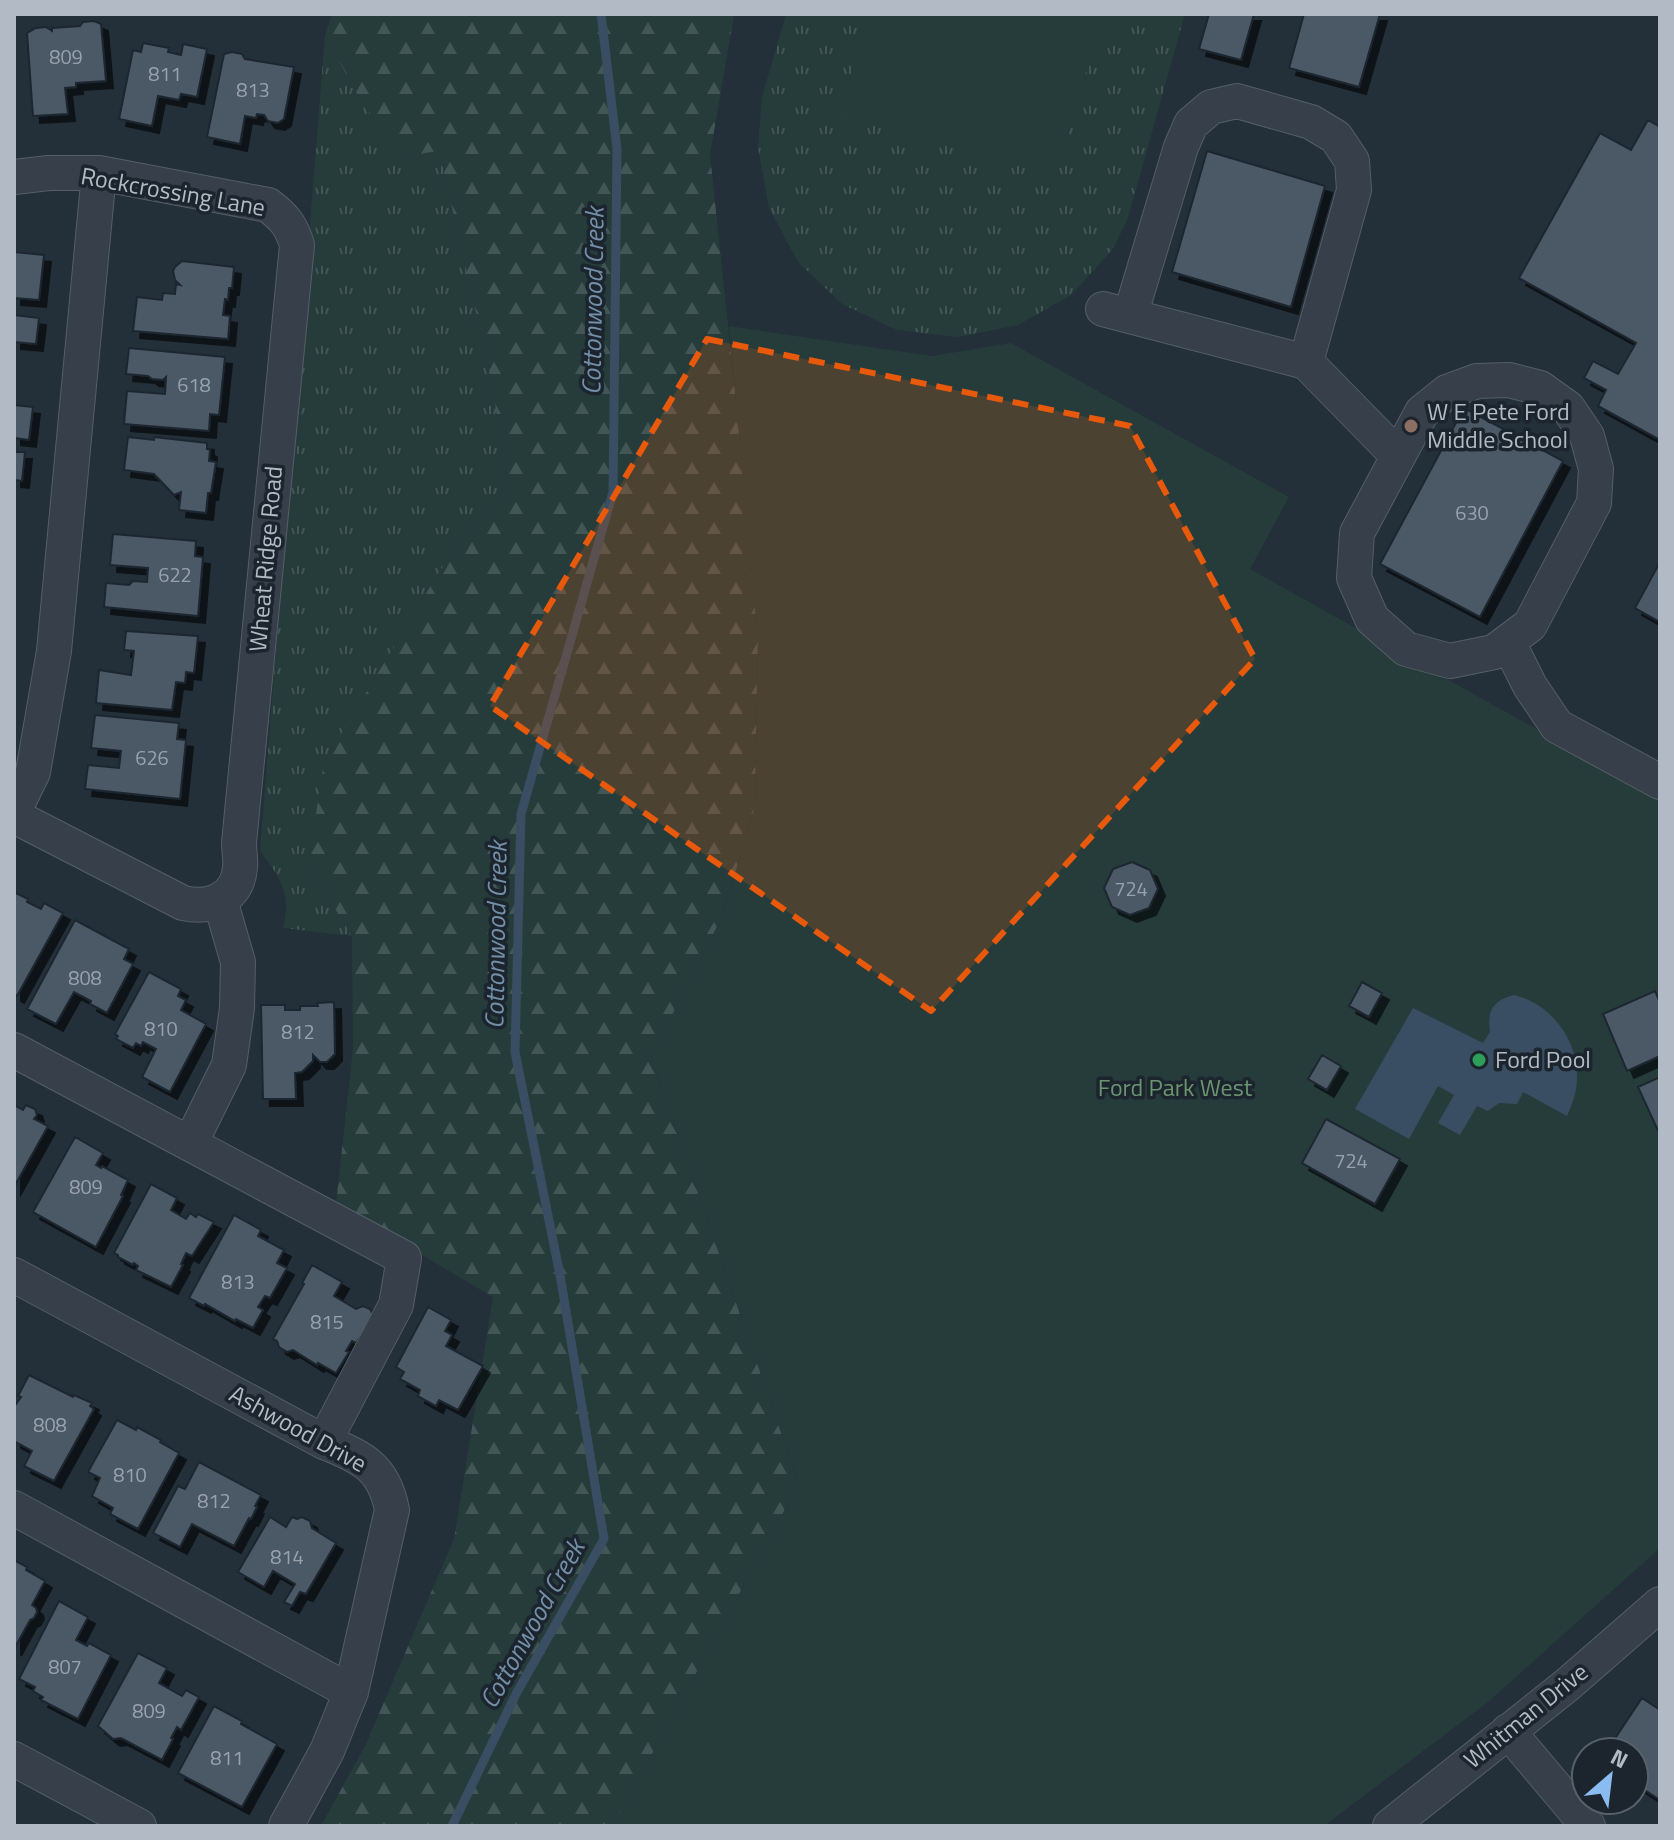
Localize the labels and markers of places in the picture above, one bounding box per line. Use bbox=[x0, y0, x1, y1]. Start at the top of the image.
place label: W E Pete Ford Middle School bbox=[1427, 393, 1570, 457]
marker: W E Pete Ford Middle School bbox=[1402, 417, 1420, 435]
place label: Ford Pool bbox=[1495, 1041, 1591, 1077]
marker: Ford Pool bbox=[1470, 1051, 1488, 1069]

